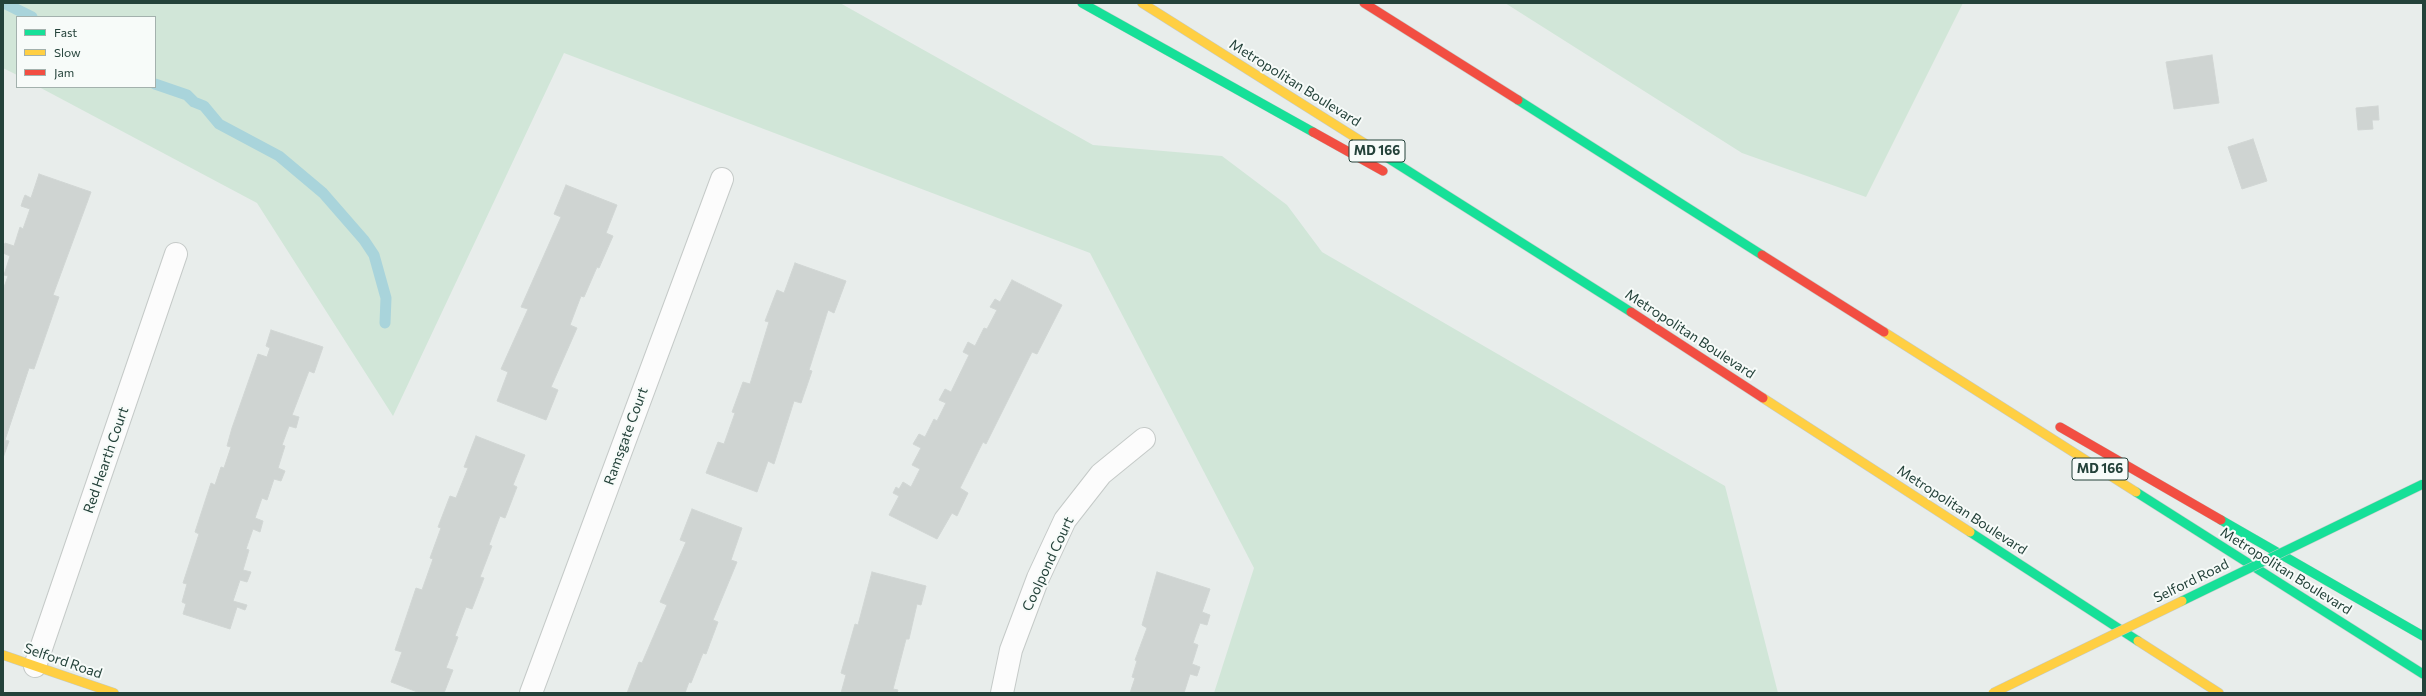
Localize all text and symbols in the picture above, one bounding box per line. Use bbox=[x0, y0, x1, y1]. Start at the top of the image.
legend bbox=[16, 16, 156, 88]
text: Fast bbox=[54, 25, 77, 39]
street label: Metropolitan Boulevard bbox=[1226, 36, 1364, 130]
text: Slow bbox=[54, 45, 81, 59]
text: Jam bbox=[54, 65, 74, 79]
road number: MD 166 bbox=[1349, 140, 1405, 162]
street label: Metropolitan Boulevard bbox=[1622, 286, 1758, 382]
street label: Ramsgate Court bbox=[601, 385, 651, 487]
street label: Red Hearth Court bbox=[80, 405, 132, 515]
road number: MD 166 bbox=[2072, 458, 2128, 480]
street label: Metropolitan Boulevard bbox=[1894, 462, 2030, 558]
street label: Coolpond Court bbox=[1019, 514, 1077, 614]
street label: Metropolitan Boulevard bbox=[2217, 524, 2355, 618]
street label: Selford Road bbox=[2151, 556, 2231, 606]
street label: Selford Road bbox=[22, 640, 104, 682]

